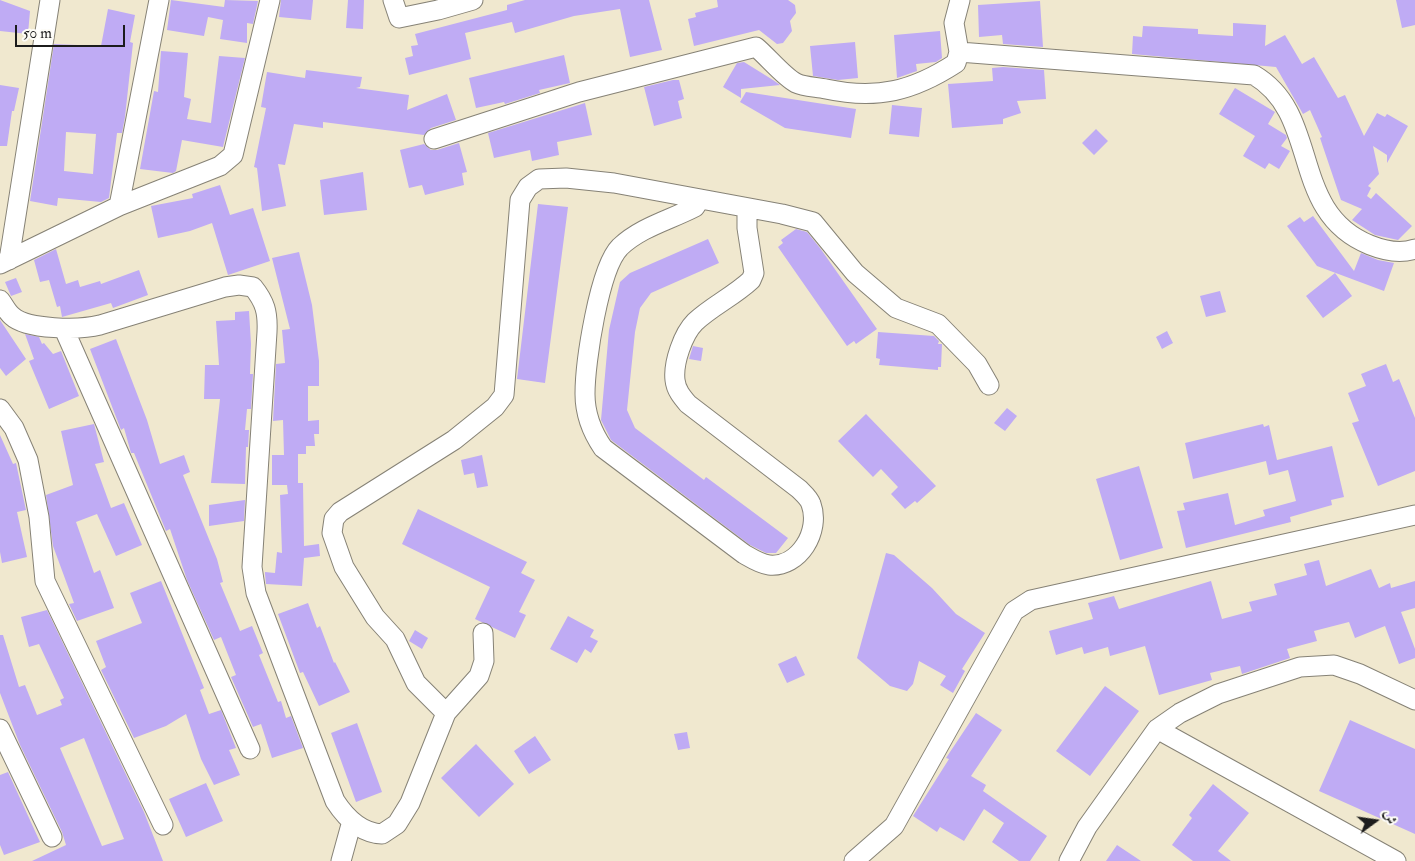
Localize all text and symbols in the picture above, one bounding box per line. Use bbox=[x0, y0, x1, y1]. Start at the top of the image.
scale bar bbox=[18, 15, 128, 47]
text: 50 m bbox=[23, 24, 52, 43]
north arrow bbox=[1350, 796, 1400, 846]
text: ش bbox=[1380, 808, 1400, 826]

